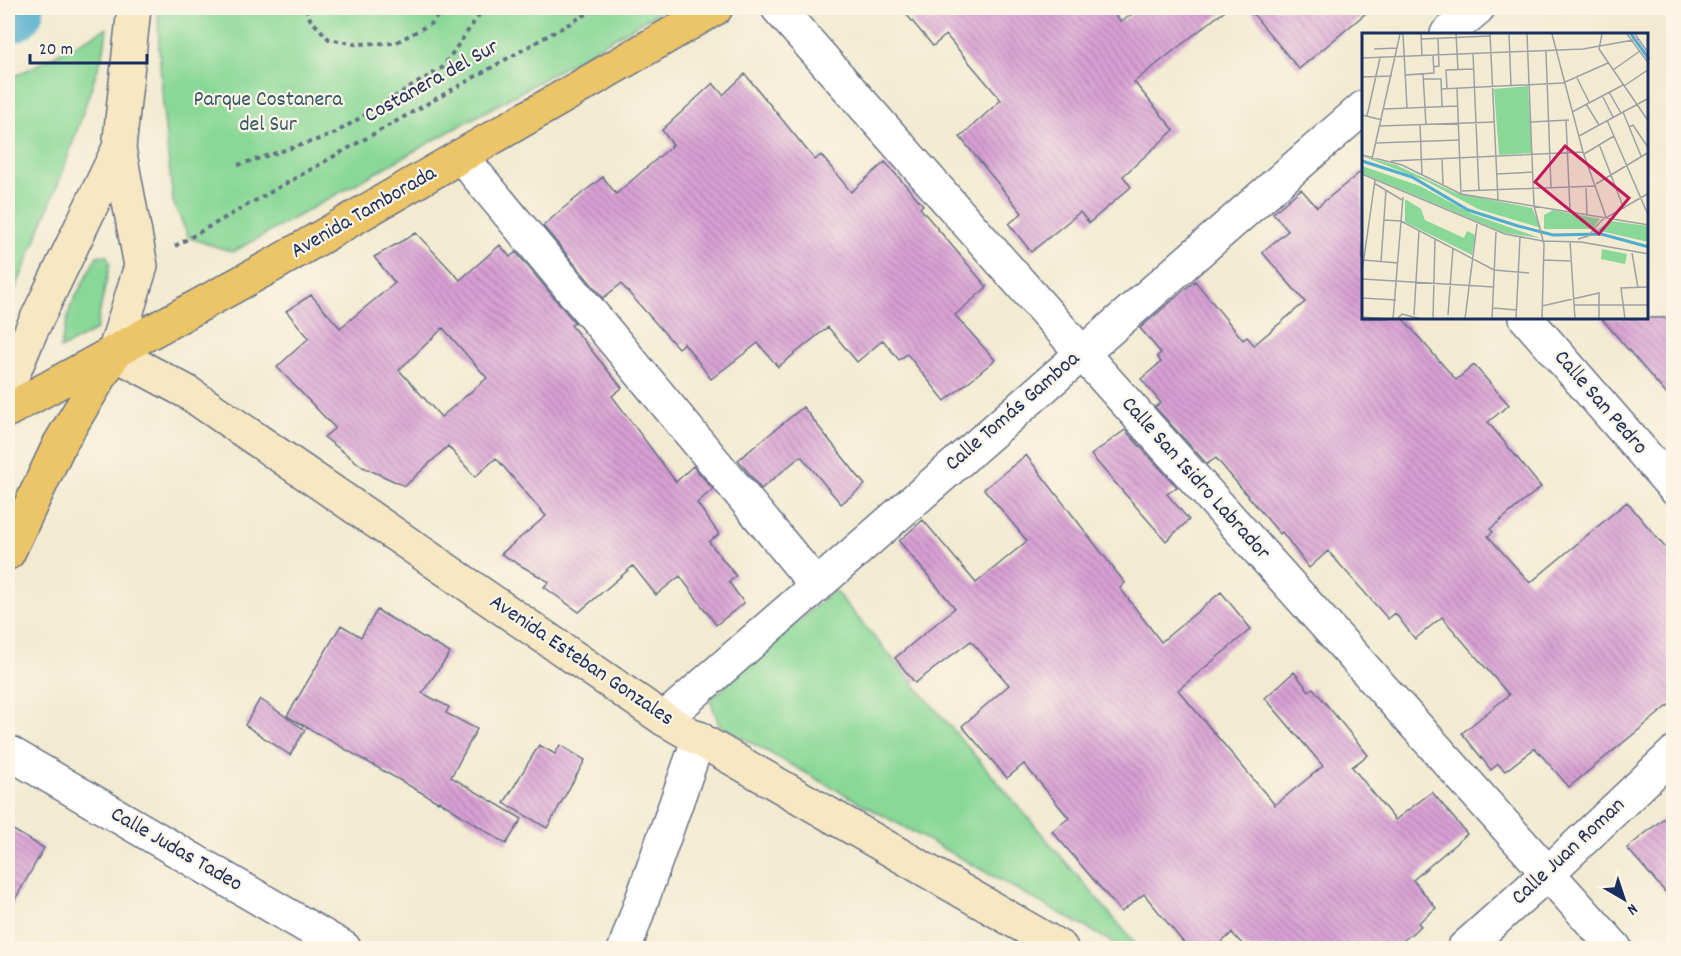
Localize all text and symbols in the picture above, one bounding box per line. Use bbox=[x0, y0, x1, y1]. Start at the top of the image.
scale bar bbox=[30, 27, 147, 65]
street label: Costanera del Sur bbox=[359, 32, 506, 132]
inset map bbox=[1362, 33, 1648, 320]
text: 20 m bbox=[39, 38, 73, 63]
park label: Parque Costanera del Sur bbox=[193, 85, 343, 141]
street label: Avenida Tamborada bbox=[285, 158, 443, 267]
street label: Calle Tomás Gamboa bbox=[939, 344, 1088, 479]
street label: Calle San Pedro bbox=[1546, 344, 1654, 462]
street label: Calle San Isidro Labrador bbox=[1113, 390, 1278, 568]
street label: Avenida Esteban Gonzales bbox=[482, 588, 680, 734]
street label: Calle Juan Roman bbox=[1505, 791, 1633, 913]
street label: Calle Judas Tadeo bbox=[104, 800, 248, 900]
north arrow bbox=[1594, 869, 1654, 929]
text: N bbox=[1621, 897, 1642, 920]

